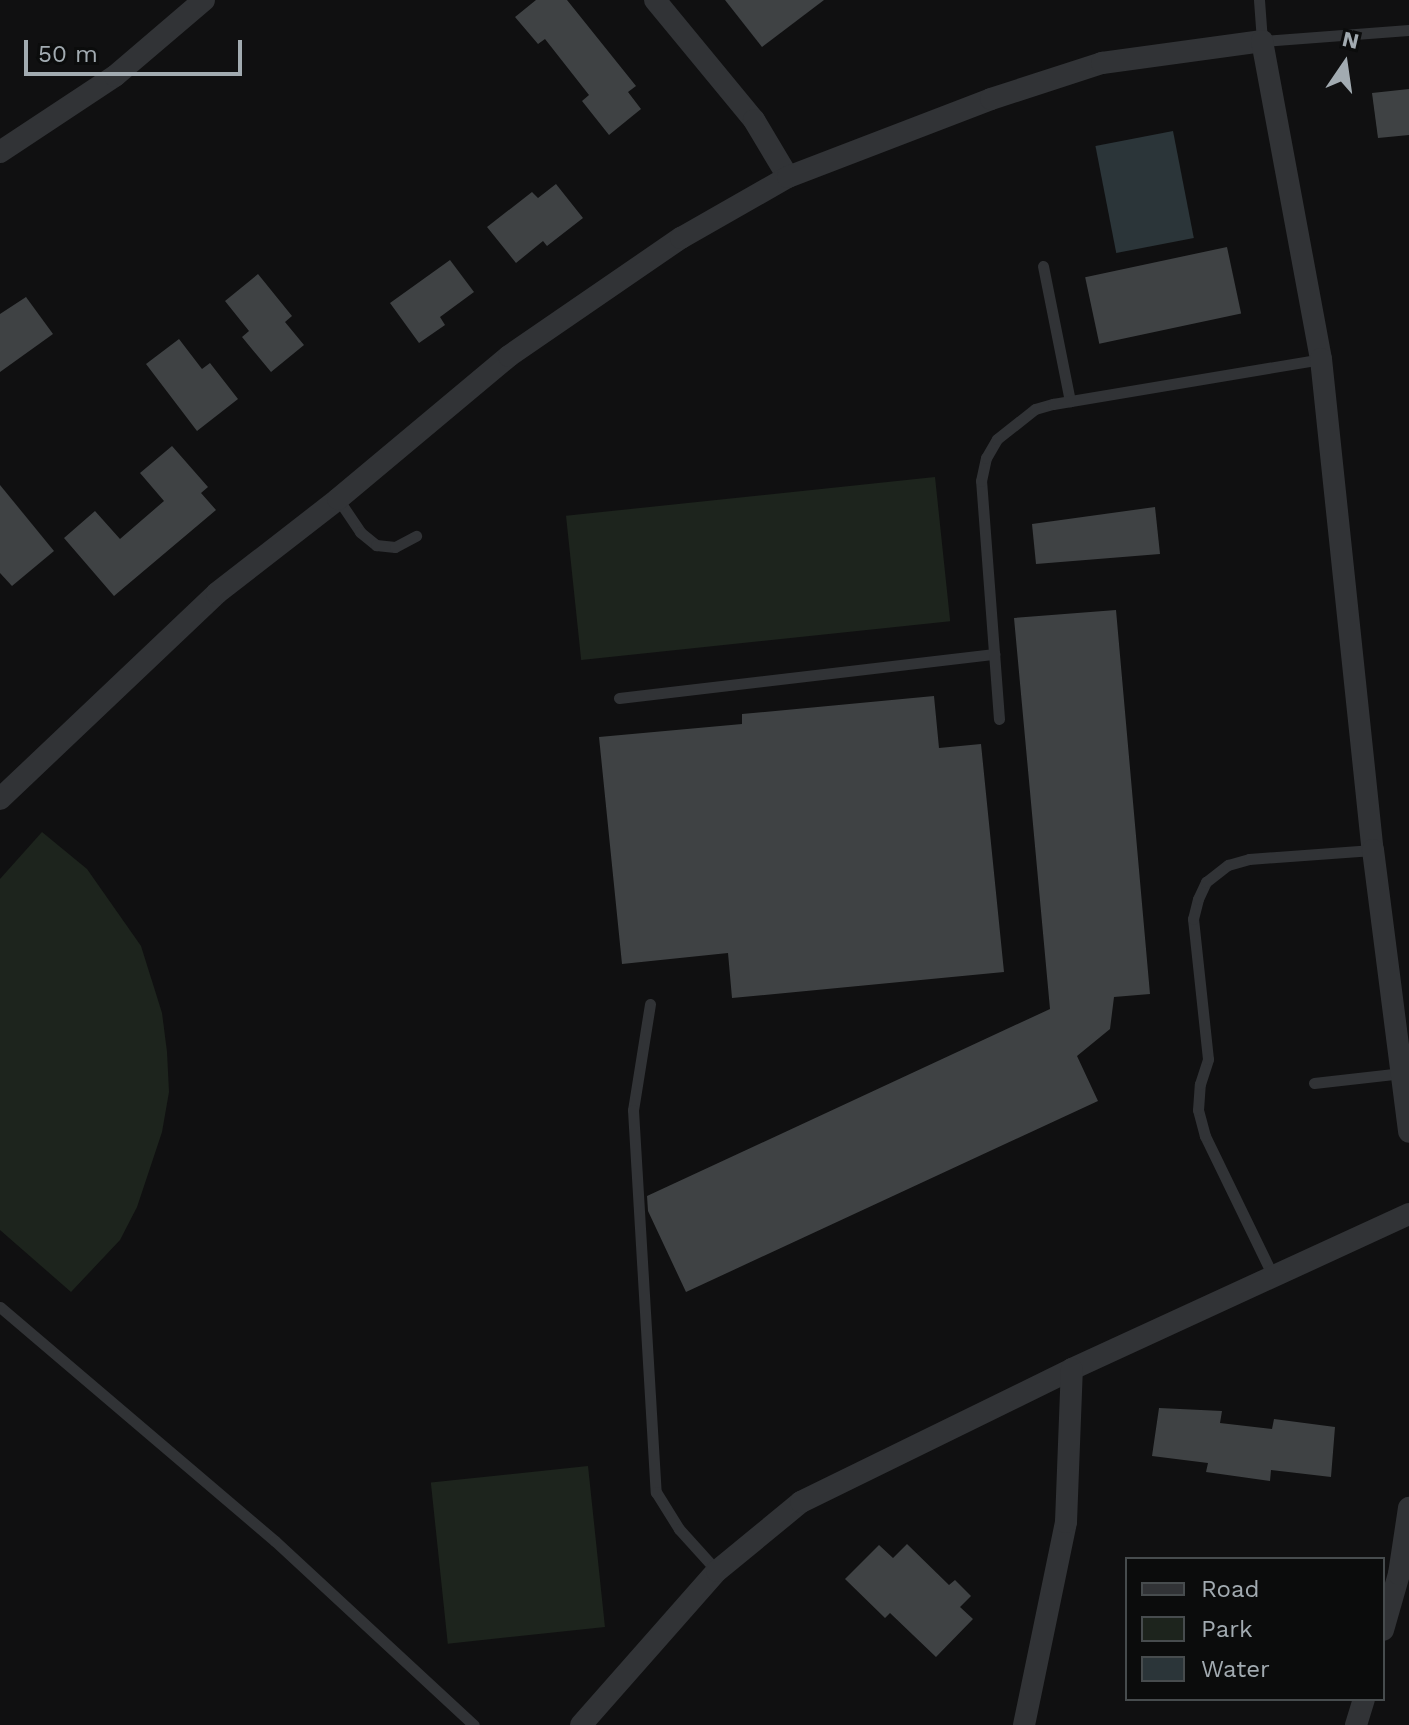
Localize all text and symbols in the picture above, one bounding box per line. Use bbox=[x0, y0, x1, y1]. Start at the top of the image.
scale bar bbox=[28, 24, 246, 74]
north arrow bbox=[1305, 24, 1385, 104]
text: N bbox=[1340, 26, 1361, 54]
text: 50 m bbox=[38, 40, 98, 68]
legend bbox=[1125, 1557, 1385, 1701]
text: Road bbox=[1201, 1575, 1260, 1603]
text: Park bbox=[1201, 1615, 1253, 1643]
text: Water bbox=[1201, 1655, 1270, 1683]

